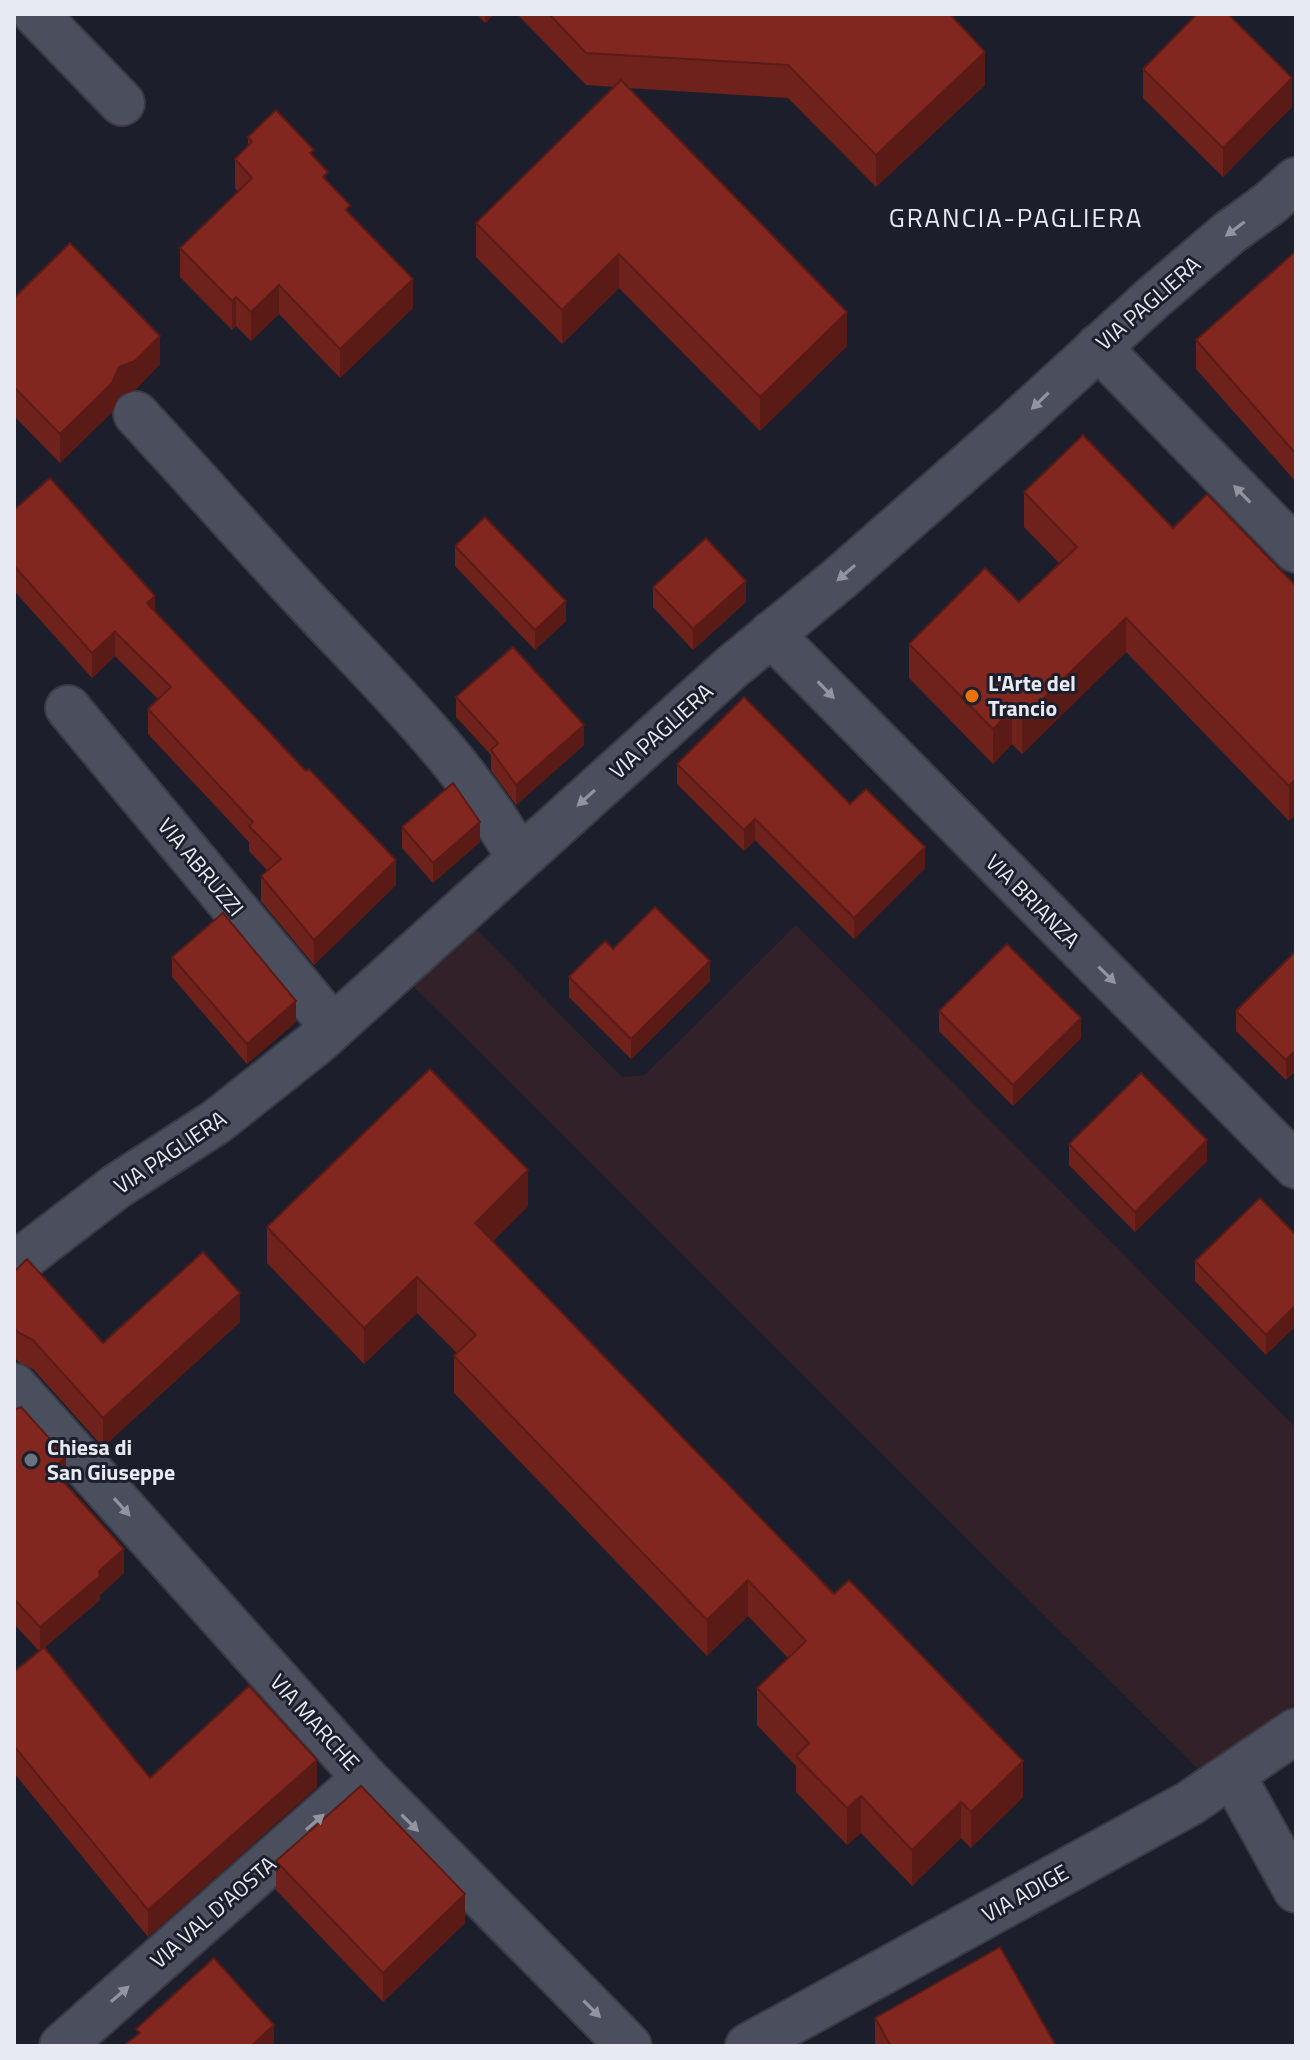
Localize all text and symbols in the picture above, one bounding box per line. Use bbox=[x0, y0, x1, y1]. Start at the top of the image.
district label: GRANCIA-PAGLIERA bbox=[889, 198, 1143, 237]
one-way arrow bbox=[1225, 220, 1245, 236]
street label: VIA PAGLIERA bbox=[1088, 248, 1208, 358]
one-way arrow bbox=[1031, 391, 1050, 409]
one-way arrow bbox=[1233, 485, 1251, 504]
one-way arrow bbox=[836, 564, 856, 581]
place label: L'Arte del Trancio bbox=[988, 666, 1076, 725]
street label: VIA PAGLIERA bbox=[601, 675, 721, 787]
one-way arrow bbox=[816, 680, 834, 699]
marker: L'Arte del Trancio bbox=[963, 687, 981, 705]
one-way arrow bbox=[576, 789, 595, 807]
street label: VIA ABRUZZI bbox=[150, 810, 252, 924]
street label: VIA BRIANZA bbox=[978, 846, 1088, 956]
one-way arrow bbox=[1097, 965, 1116, 984]
street label: VIA PAGLIERA bbox=[107, 1102, 233, 1202]
place label: Chiesa di San Giuseppe bbox=[47, 1430, 175, 1489]
marker: Chiesa di San Giuseppe bbox=[22, 1451, 40, 1469]
one-way arrow bbox=[113, 1496, 130, 1516]
street label: VIA MARCHE bbox=[262, 1666, 368, 1778]
one-way arrow bbox=[400, 1813, 419, 1832]
one-way arrow bbox=[306, 1814, 325, 1832]
street label: VIA VAL D'AOSTA bbox=[142, 1847, 284, 1977]
street label: VIA ADIGE bbox=[975, 1855, 1075, 1931]
one-way arrow bbox=[111, 1986, 130, 2004]
one-way arrow bbox=[582, 1999, 601, 2018]

